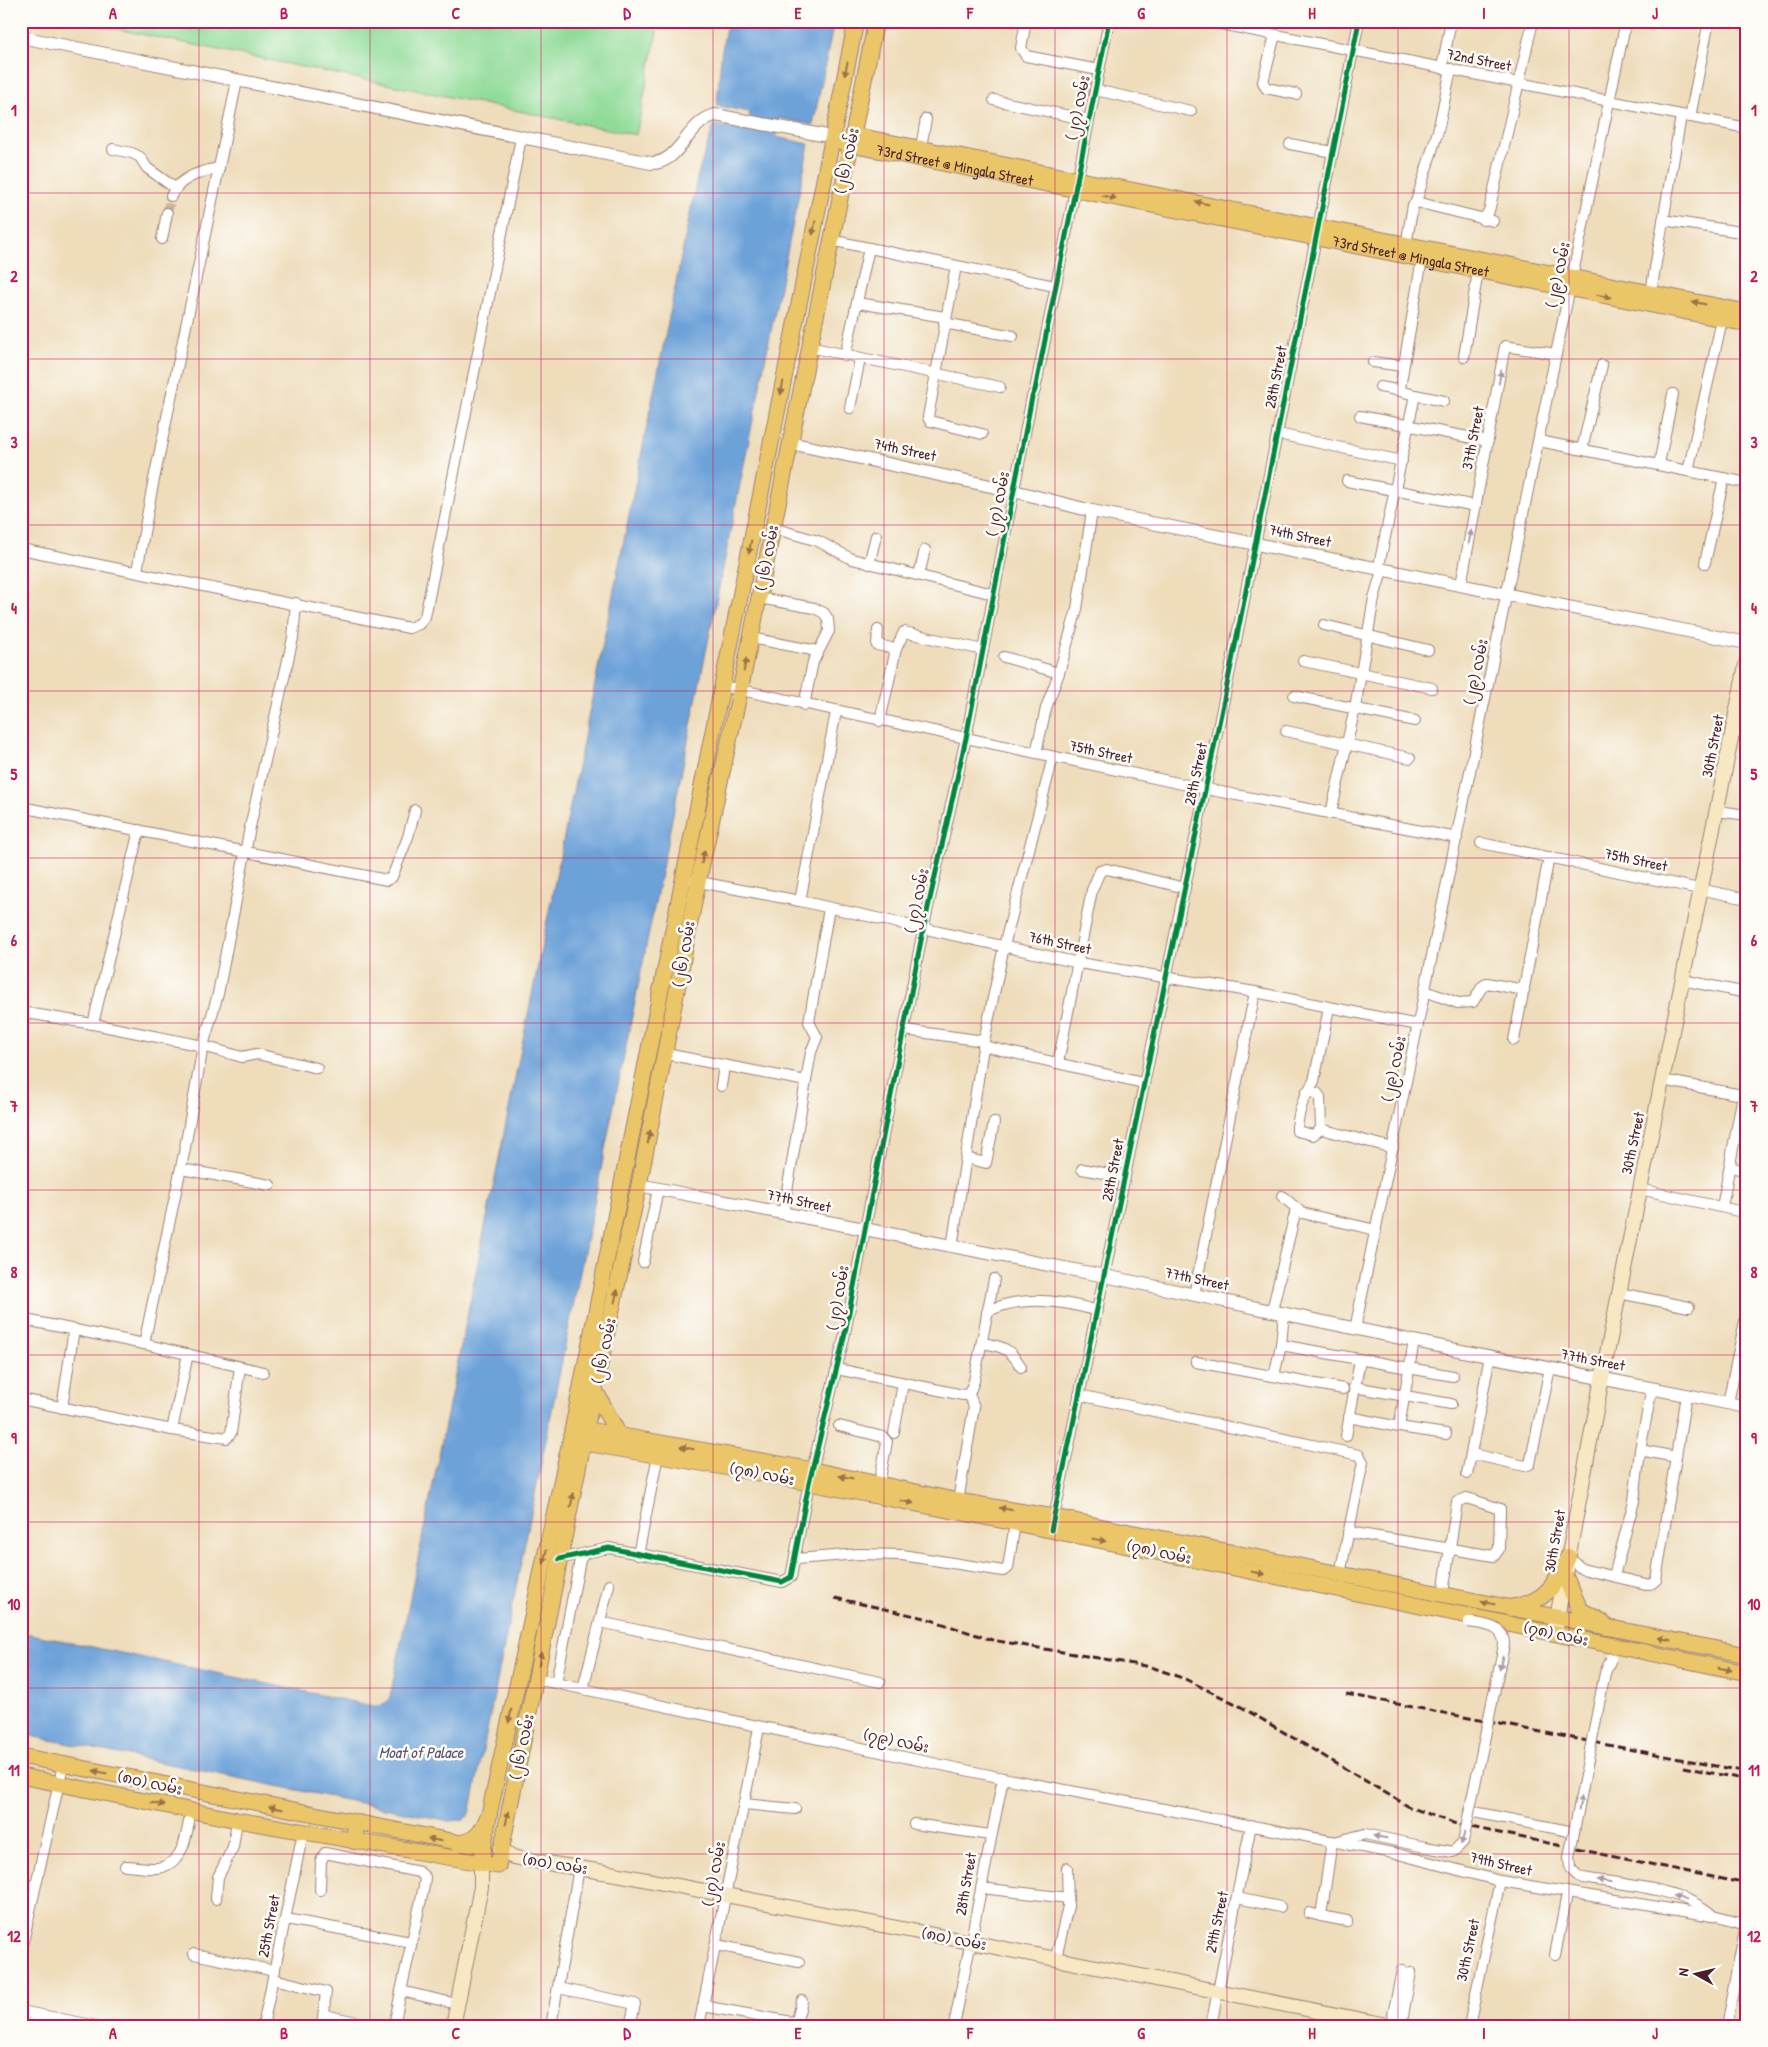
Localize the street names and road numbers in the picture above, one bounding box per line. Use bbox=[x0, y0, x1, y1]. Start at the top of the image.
street label: 72nd Street bbox=[1445, 43, 1514, 76]
street label: (၂၇) လမ်း bbox=[1060, 73, 1097, 143]
street label: (၂၆) လမ်း bbox=[829, 126, 866, 196]
street label: 73rd Street @ Mingala Street bbox=[875, 139, 1036, 191]
street label: 73rd Street @ Mingala Street bbox=[1331, 230, 1492, 282]
street label: (၂၉) လမ်း bbox=[1540, 240, 1577, 310]
street label: 28th Street bbox=[1259, 343, 1292, 410]
street label: 37th Street bbox=[1456, 404, 1489, 471]
street label: 74th Street bbox=[872, 433, 939, 466]
street label: (၂၇) လမ်း bbox=[981, 470, 1016, 539]
street label: 74th Street bbox=[1267, 519, 1334, 552]
street label: (၂၆) လမ်း bbox=[750, 523, 785, 593]
street label: (၂၉) လမ်း bbox=[1458, 637, 1495, 707]
street label: 30th Street bbox=[1696, 712, 1729, 779]
street label: 75th Street bbox=[1068, 735, 1135, 769]
street label: 28th Street bbox=[1179, 740, 1213, 807]
street label: 75th Street bbox=[1603, 843, 1670, 877]
street label: (၂၇) လမ်း bbox=[899, 866, 936, 936]
street label: (၂၆) လမ်း bbox=[667, 919, 702, 989]
street label: 76th Street bbox=[1027, 926, 1094, 960]
street label: (၂၉) လမ်း bbox=[1376, 1034, 1413, 1104]
street label: 30th Street bbox=[1616, 1109, 1650, 1176]
street label: 28th Street bbox=[1096, 1136, 1129, 1203]
street label: 77th Street bbox=[765, 1184, 834, 1218]
street label: 77th Street bbox=[1163, 1262, 1232, 1296]
street label: (၂၇) လမ်း bbox=[821, 1264, 856, 1333]
street label: (၂၆) လမ်း bbox=[586, 1316, 623, 1386]
street label: 77th Street bbox=[1559, 1343, 1628, 1376]
street label: (၇၈) လမ်း bbox=[728, 1457, 796, 1492]
street label: 30th Street bbox=[1539, 1507, 1570, 1574]
street label: (၇၈) လမ်း bbox=[1124, 1534, 1193, 1571]
street label: (၇၈) လမ်း bbox=[1521, 1616, 1590, 1653]
street label: (၂၆) လမ်း bbox=[504, 1712, 541, 1782]
street label: (၇၉) လမ်း bbox=[861, 1723, 931, 1760]
street label: (၈၀) လမ်း bbox=[116, 1765, 184, 1800]
street label: (၂၇) လမ်း bbox=[697, 1840, 732, 1909]
street label: 79th Street bbox=[1468, 1846, 1535, 1881]
street label: (၈၀) လမ်း bbox=[521, 1848, 589, 1879]
street label: 28th Street bbox=[950, 1850, 981, 1917]
street label: 29th Street bbox=[1200, 1888, 1233, 1955]
street label: 25th Street bbox=[252, 1892, 285, 1959]
street label: 30th Street bbox=[1451, 1916, 1485, 1983]
street label: (၈၀) လမ်း bbox=[920, 1922, 988, 1955]

